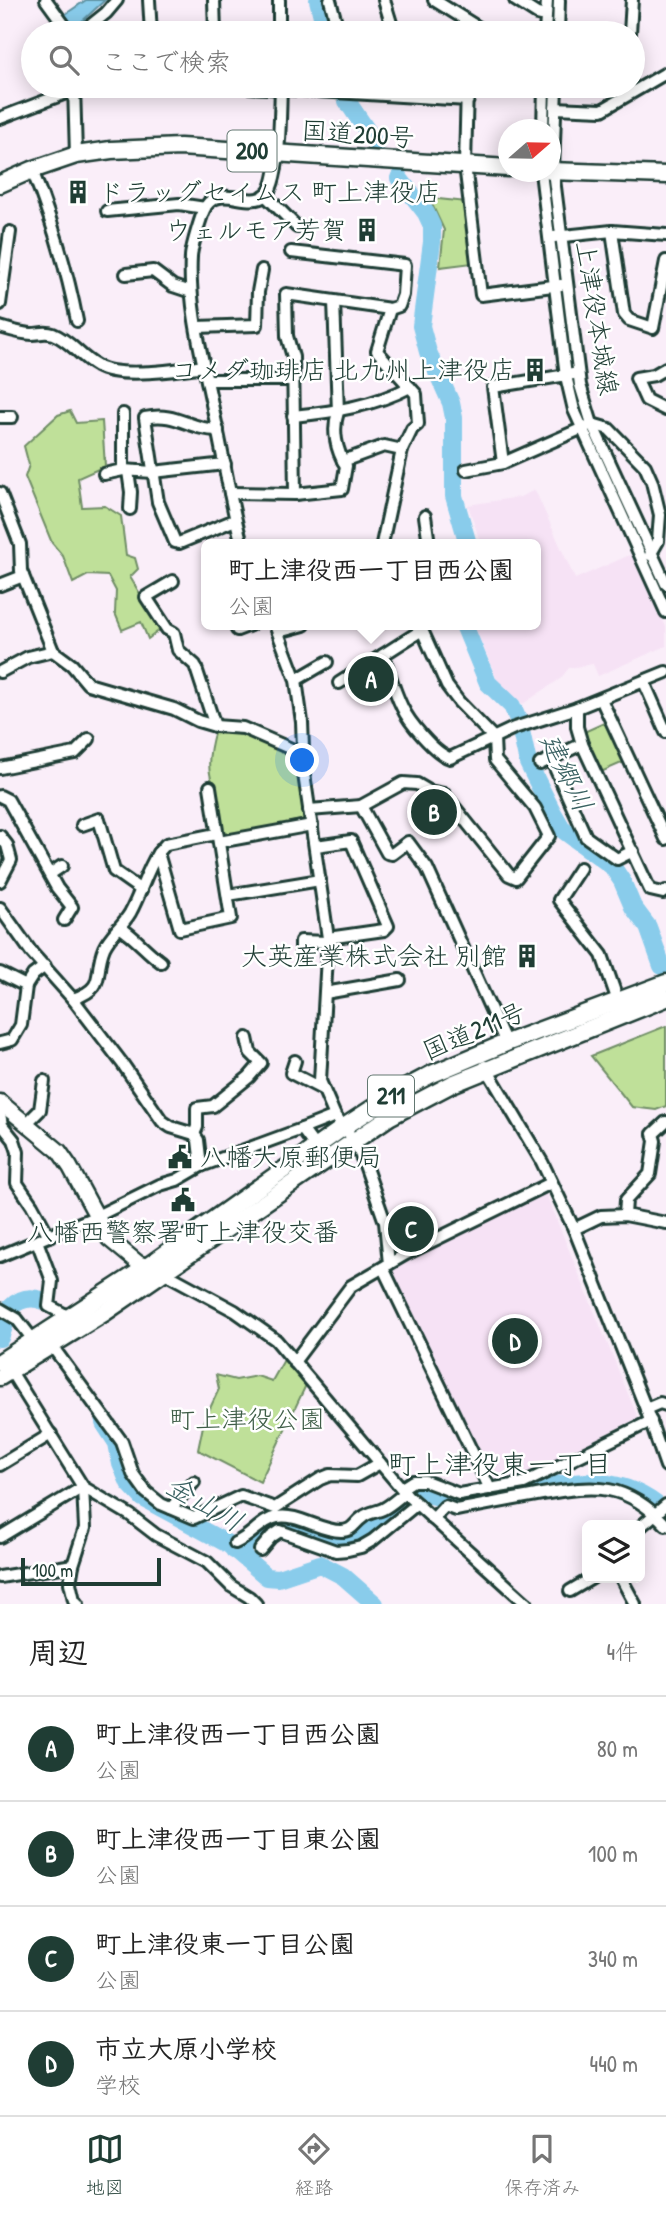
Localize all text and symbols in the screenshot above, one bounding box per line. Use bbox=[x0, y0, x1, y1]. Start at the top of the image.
search box bbox=[21, 21, 645, 98]
icon: search bbox=[45, 41, 83, 79]
text: ここで検索 bbox=[101, 44, 231, 79]
street label: 国道200号 bbox=[300, 112, 416, 155]
north arrow bbox=[498, 119, 561, 182]
road number: 200 bbox=[228, 131, 276, 172]
place label: ドラッグセイムス 町上津役店 bbox=[98, 174, 441, 209]
building icon: ドラッグセイムス 町上津役店 bbox=[64, 178, 92, 206]
place label: ウェルモア芳賀 bbox=[165, 212, 347, 247]
building icon: ウェルモア芳賀 bbox=[353, 216, 381, 244]
street label: 上津役本城線 bbox=[568, 238, 627, 398]
place label: コメダ珈琲店 北九州上津役店 bbox=[171, 352, 515, 387]
building icon: コメダ珈琲店 北九州上津役店 bbox=[521, 356, 549, 384]
popup bbox=[201, 539, 541, 630]
text: 町上津役西一丁目西公園 bbox=[228, 552, 514, 587]
text: 公園 bbox=[228, 590, 274, 621]
pin: A bbox=[348, 653, 394, 705]
water label: 建郷川 bbox=[532, 726, 602, 818]
your location bbox=[285, 743, 319, 777]
pin: B bbox=[411, 786, 457, 838]
place label: 大英産業株式会社 別館 bbox=[241, 938, 507, 973]
building icon: 大英産業株式会社 別館 bbox=[513, 942, 541, 970]
street label: 国道211号 bbox=[417, 993, 531, 1068]
road number: 211 bbox=[368, 1076, 414, 1116]
place label: 八幡大原郵便局 bbox=[200, 1139, 382, 1174]
public building icon: 八幡大原郵便局 bbox=[166, 1143, 194, 1171]
public building icon: 八幡西警察署町上津役交番 bbox=[169, 1186, 197, 1214]
pin: C bbox=[388, 1203, 434, 1255]
place label: 八幡西警察署町上津役交番 bbox=[27, 1214, 339, 1249]
pin: D bbox=[492, 1315, 538, 1367]
park label: 町上津役公園 bbox=[169, 1401, 325, 1436]
district label: 町上津役東一丁目 bbox=[388, 1445, 612, 1483]
water label: 金山川 bbox=[159, 1466, 251, 1540]
map controls bbox=[582, 1520, 645, 1583]
button: layers bbox=[582, 1520, 645, 1583]
scale bar bbox=[21, 1555, 161, 1587]
text: 100 m bbox=[32, 1557, 73, 1583]
text: 周辺 bbox=[28, 1632, 88, 1672]
text: 4件 bbox=[606, 1636, 638, 1667]
text: 町上津役西一丁目西公園 bbox=[95, 1716, 381, 1751]
text: A bbox=[45, 1733, 57, 1764]
text: 80 m bbox=[597, 1733, 638, 1764]
text: 公園 bbox=[95, 1754, 141, 1785]
text: 町上津役西一丁目東公園 bbox=[95, 1821, 381, 1856]
text: B bbox=[45, 1838, 57, 1869]
text: 100 m bbox=[588, 1838, 638, 1869]
text: 公園 bbox=[95, 1859, 141, 1890]
text: 町上津役東一丁目公園 bbox=[95, 1926, 355, 1961]
text: C bbox=[45, 1943, 57, 1974]
text: 340 m bbox=[588, 1943, 638, 1974]
text: 公園 bbox=[95, 1964, 141, 1995]
text: 市立大原小学校 bbox=[95, 2031, 277, 2066]
text: D bbox=[46, 2048, 56, 2079]
text: 440 m bbox=[590, 2048, 638, 2079]
text: 学校 bbox=[95, 2069, 141, 2100]
tab: 地図 bbox=[86, 2130, 124, 2200]
tab: 経路 bbox=[295, 2130, 333, 2200]
tab: 保存済み bbox=[504, 2130, 580, 2200]

